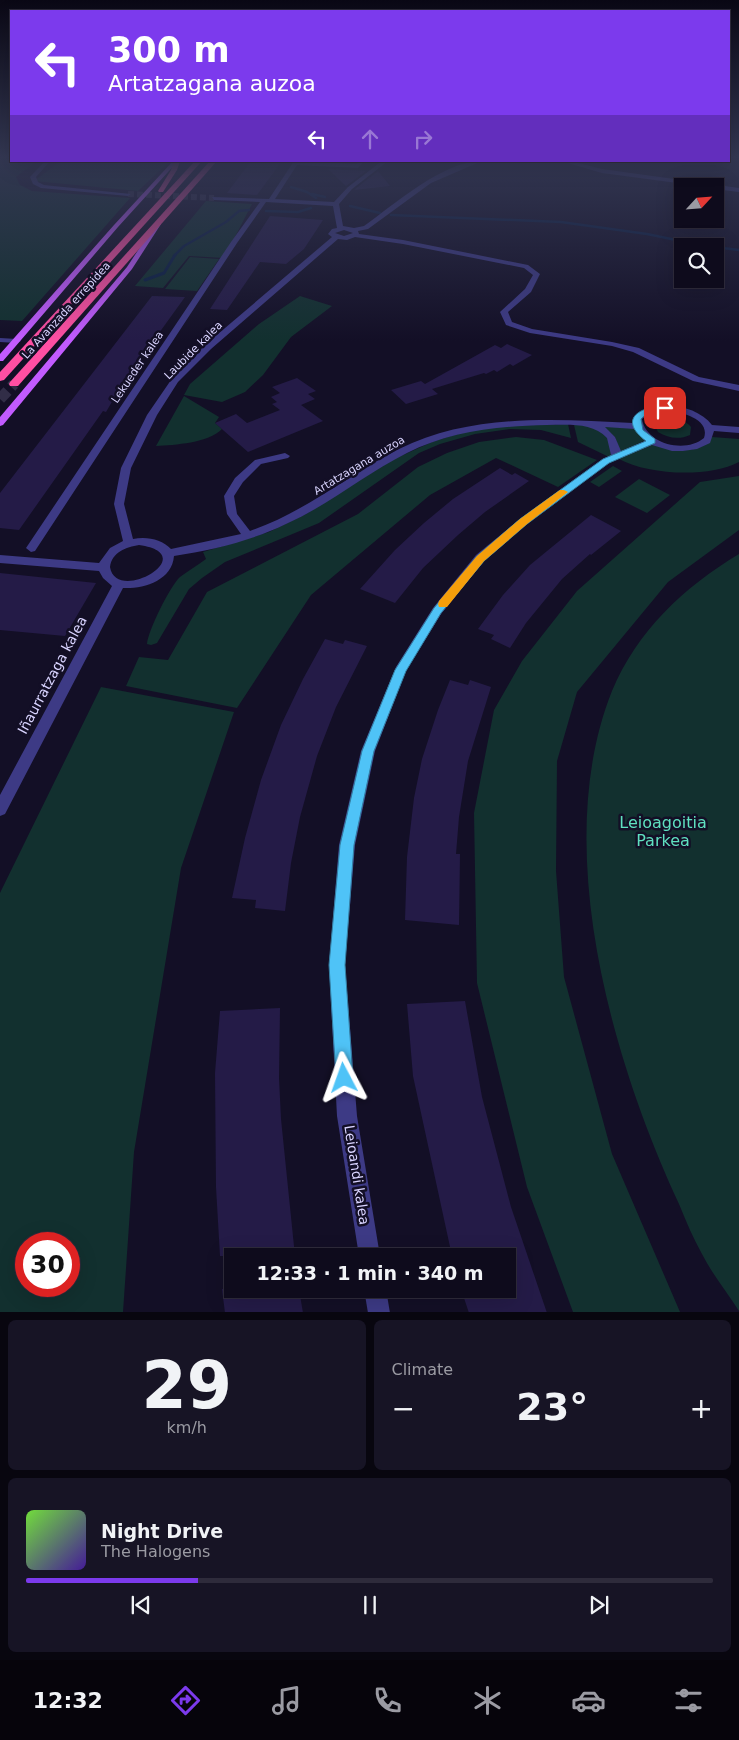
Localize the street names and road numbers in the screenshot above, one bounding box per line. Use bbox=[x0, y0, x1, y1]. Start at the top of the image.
street label: La Avanzada errepidea bbox=[19, 259, 113, 361]
street label: Laubide kalea bbox=[162, 319, 225, 382]
street label: Lekueder kalea bbox=[109, 329, 166, 406]
street label: Artatzagana auzoa bbox=[311, 433, 407, 498]
street label: Iñaurratzaga kalea bbox=[14, 613, 90, 737]
street label: Leioandi kalea bbox=[341, 1124, 373, 1226]

